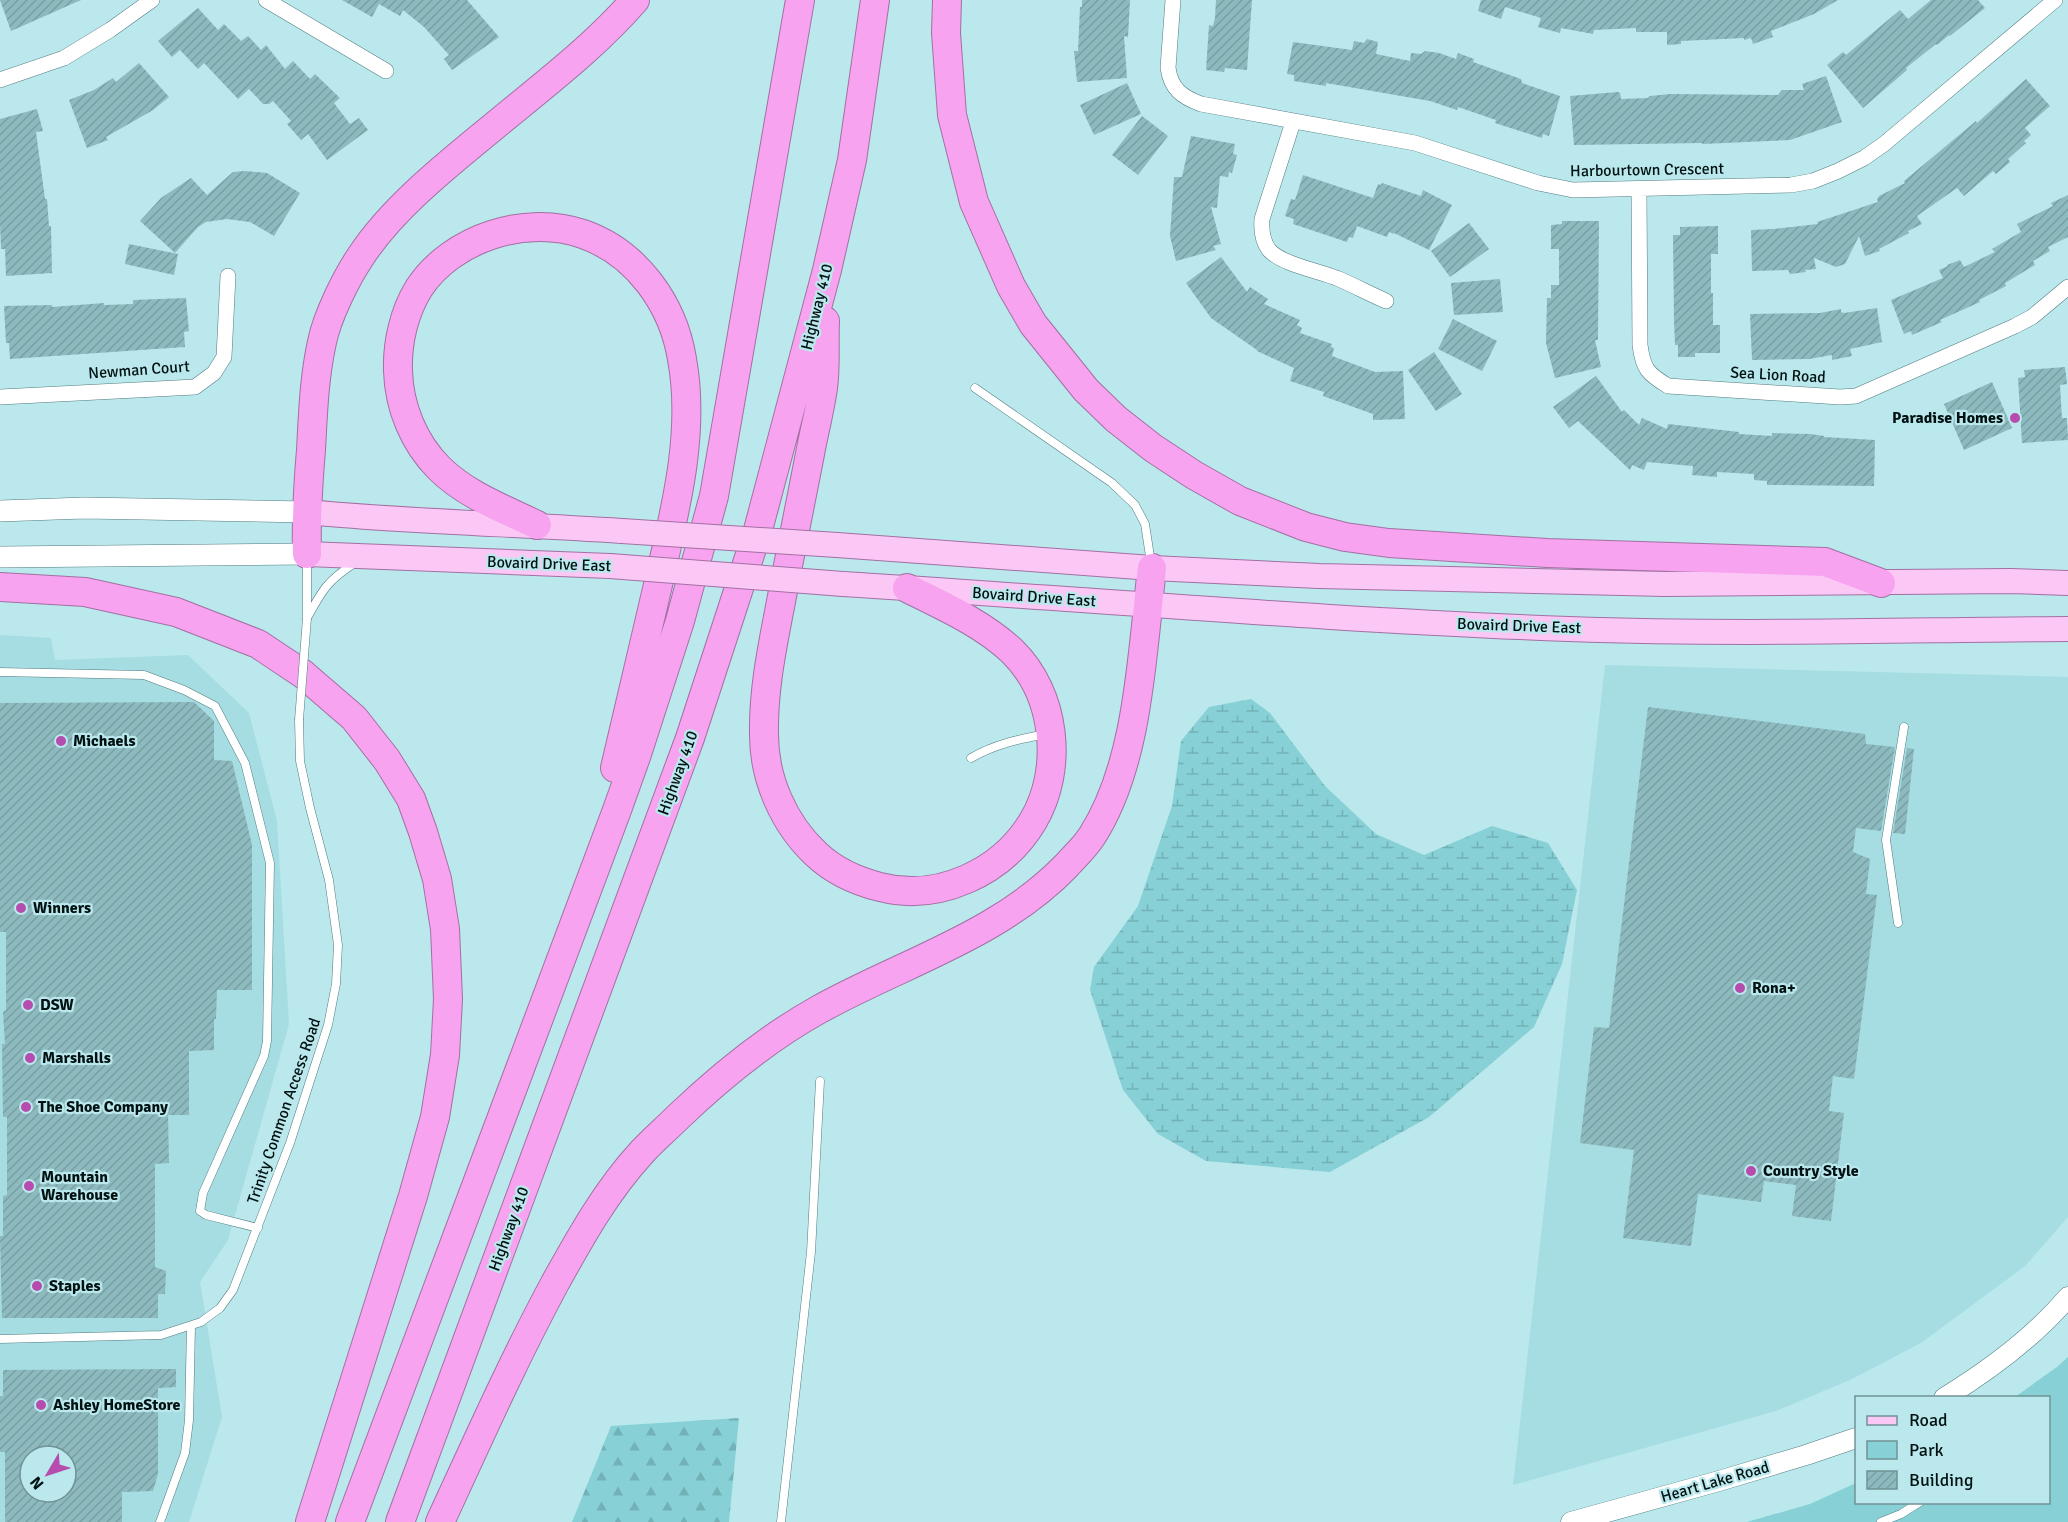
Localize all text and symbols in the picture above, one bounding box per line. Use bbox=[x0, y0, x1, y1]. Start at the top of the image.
street label: Harbourtown Crescent bbox=[1570, 159, 1725, 181]
street label: Highway 410 bbox=[797, 262, 837, 352]
street label: Newman Court bbox=[88, 356, 191, 384]
street label: Sea Lion Road bbox=[1730, 363, 1826, 387]
place label: Paradise Homes bbox=[1892, 408, 2003, 428]
marker: Paradise Homes bbox=[2008, 411, 2022, 425]
street label: Bovaird Drive East bbox=[487, 552, 612, 576]
street label: Bovaird Drive East bbox=[971, 583, 1097, 611]
street label: Bovaird Drive East bbox=[1457, 614, 1582, 638]
street label: Highway 410 bbox=[654, 728, 702, 818]
place label: Michaels bbox=[73, 731, 136, 751]
marker: Michaels bbox=[54, 734, 68, 748]
place label: Winners bbox=[33, 898, 91, 918]
marker: Winners bbox=[14, 901, 28, 915]
place label: Rona+ bbox=[1752, 978, 1796, 998]
marker: Rona+ bbox=[1733, 981, 1747, 995]
place label: DSW bbox=[40, 995, 74, 1015]
marker: DSW bbox=[21, 998, 35, 1012]
street label: Trinity Common Access Road bbox=[243, 1015, 325, 1207]
place label: Marshalls bbox=[42, 1048, 111, 1068]
marker: Marshalls bbox=[23, 1051, 37, 1065]
place label: The Shoe Company bbox=[38, 1097, 168, 1117]
marker: The Shoe Company bbox=[19, 1100, 33, 1114]
place label: Country Style bbox=[1763, 1161, 1859, 1181]
marker: Country Style bbox=[1744, 1164, 1758, 1178]
place label: Mountain Warehouse bbox=[41, 1167, 118, 1205]
marker: Mountain Warehouse bbox=[22, 1179, 36, 1193]
street label: Highway 410 bbox=[485, 1184, 533, 1274]
place label: Staples bbox=[49, 1276, 101, 1296]
marker: Staples bbox=[30, 1279, 44, 1293]
place label: Ashley HomeStore bbox=[53, 1395, 181, 1415]
legend bbox=[1855, 1396, 2050, 1504]
marker: Ashley HomeStore bbox=[34, 1398, 48, 1412]
text: Road bbox=[1909, 1409, 1948, 1431]
text: Park bbox=[1909, 1439, 1944, 1461]
north arrow bbox=[18, 1444, 78, 1504]
street label: Heart Lake Road bbox=[1658, 1457, 1772, 1507]
text: Building bbox=[1909, 1469, 1973, 1491]
text: N bbox=[26, 1472, 48, 1493]

